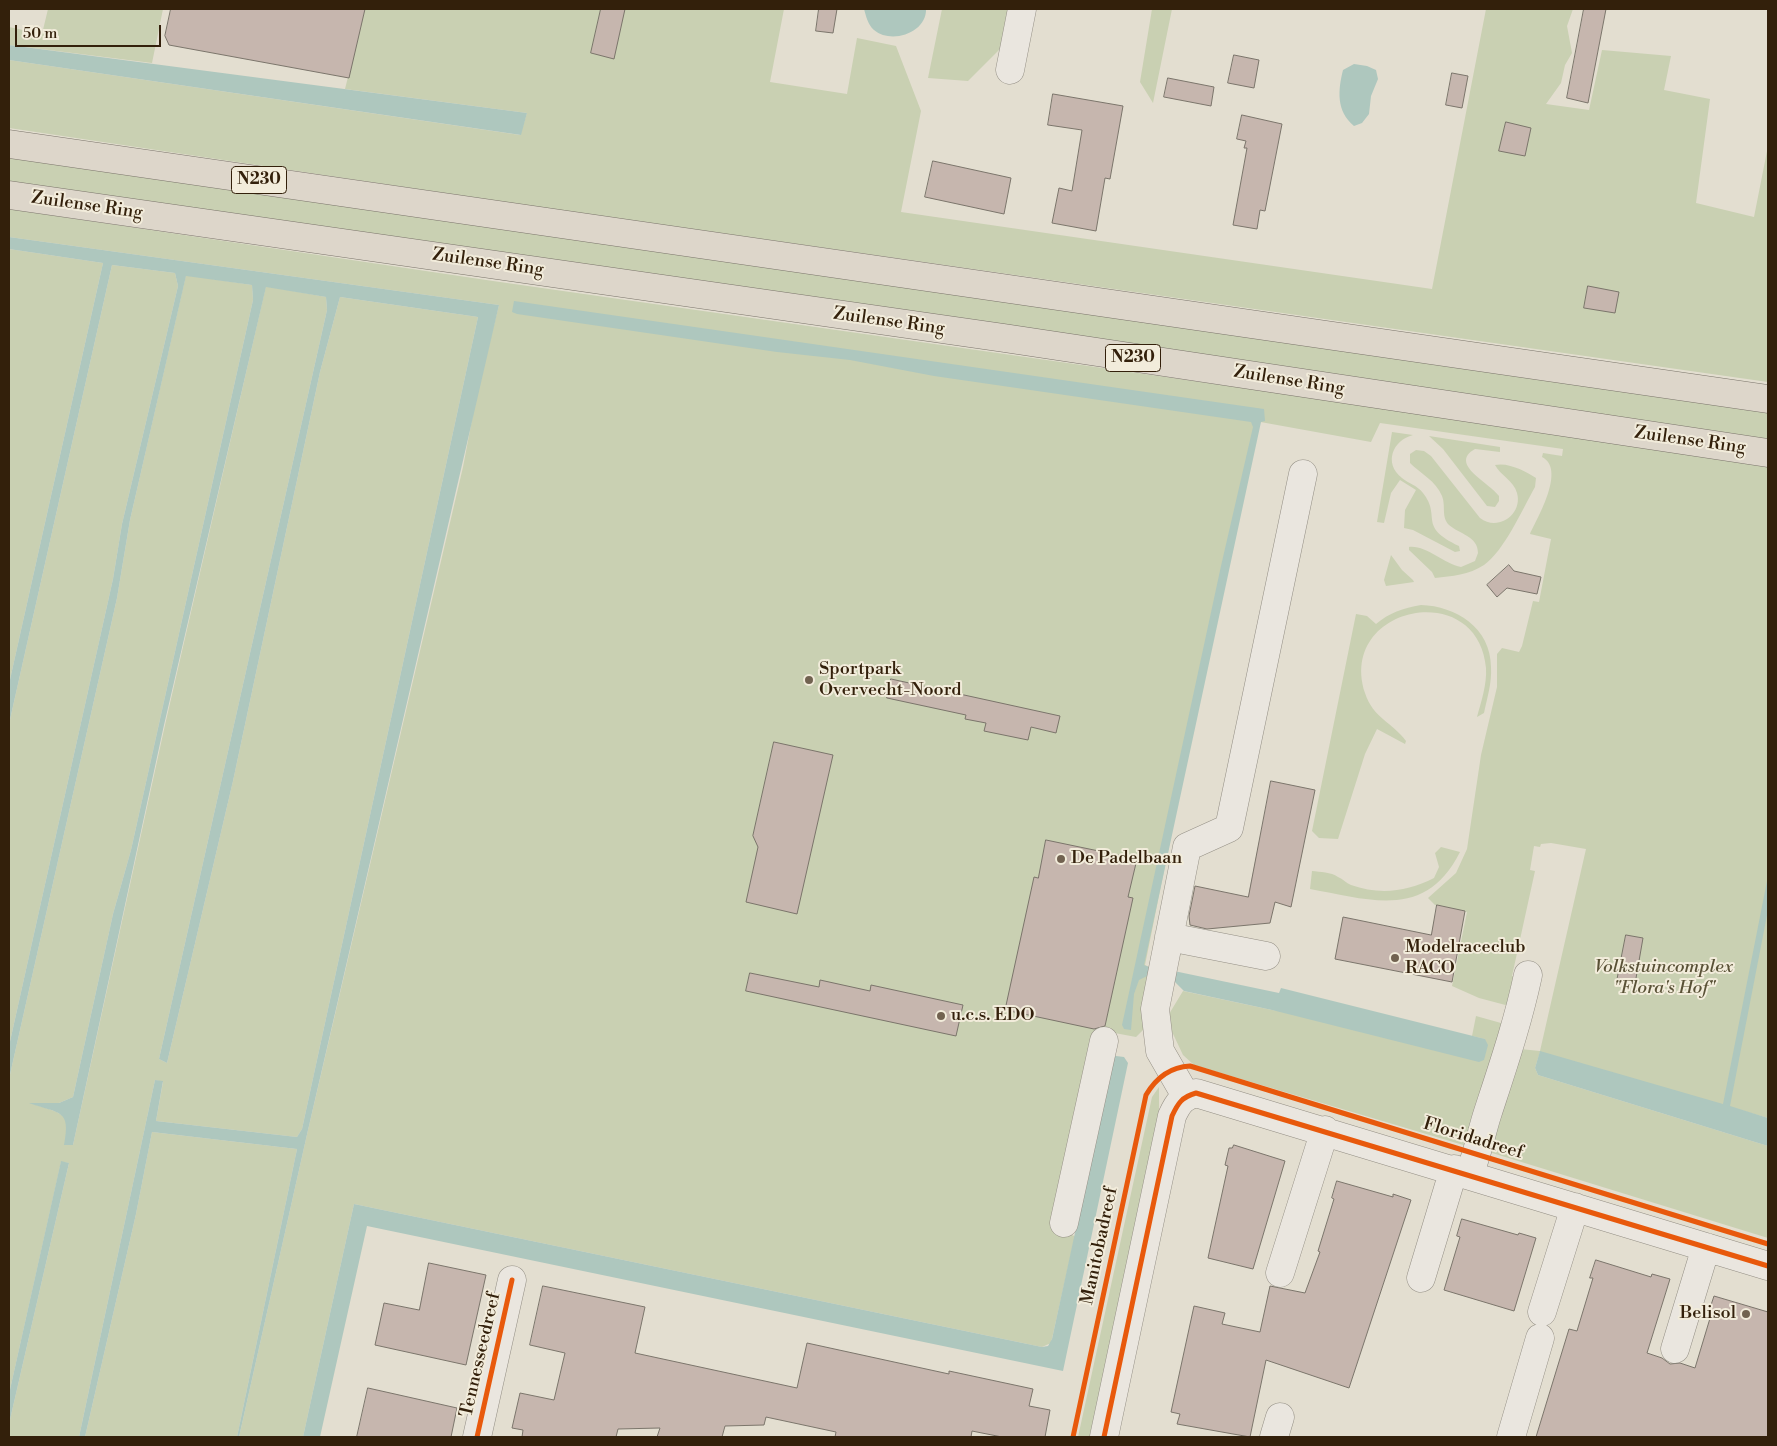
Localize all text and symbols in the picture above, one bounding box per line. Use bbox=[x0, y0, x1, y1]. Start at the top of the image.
scale bar bbox=[18, 15, 164, 47]
text: 50 m bbox=[23, 24, 57, 43]
road number: N230 bbox=[232, 166, 286, 194]
street label: Zuilense Ring bbox=[30, 187, 144, 225]
street label: Zuilense Ring bbox=[431, 244, 545, 282]
street label: Zuilense Ring bbox=[832, 303, 946, 341]
road number: N230 bbox=[1106, 344, 1160, 372]
street label: Zuilense Ring bbox=[1232, 362, 1346, 400]
street label: Zuilense Ring bbox=[1633, 422, 1747, 460]
place label: Sportpark Overvecht-Noord bbox=[819, 659, 962, 702]
marker: Sportpark Overvecht-Noord bbox=[803, 674, 815, 686]
place label: De Padelbaan bbox=[1071, 848, 1182, 870]
marker: De Padelbaan bbox=[1055, 853, 1067, 865]
place label: Modelraceclub RACO bbox=[1405, 937, 1525, 980]
marker: Modelraceclub RACO bbox=[1389, 952, 1401, 964]
park label: Volkstuincomplex "Flora's Hof" bbox=[1595, 957, 1733, 1000]
place label: u.c.s. EDO bbox=[951, 1005, 1035, 1027]
marker: u.c.s. EDO bbox=[935, 1010, 947, 1022]
street label: Floridadreef bbox=[1420, 1114, 1526, 1164]
street label: Manitobadreef bbox=[1077, 1185, 1123, 1307]
street label: Tennesseedreef bbox=[456, 1291, 506, 1419]
place label: Belisol bbox=[1680, 1303, 1736, 1325]
marker: Belisol bbox=[1740, 1308, 1752, 1320]

